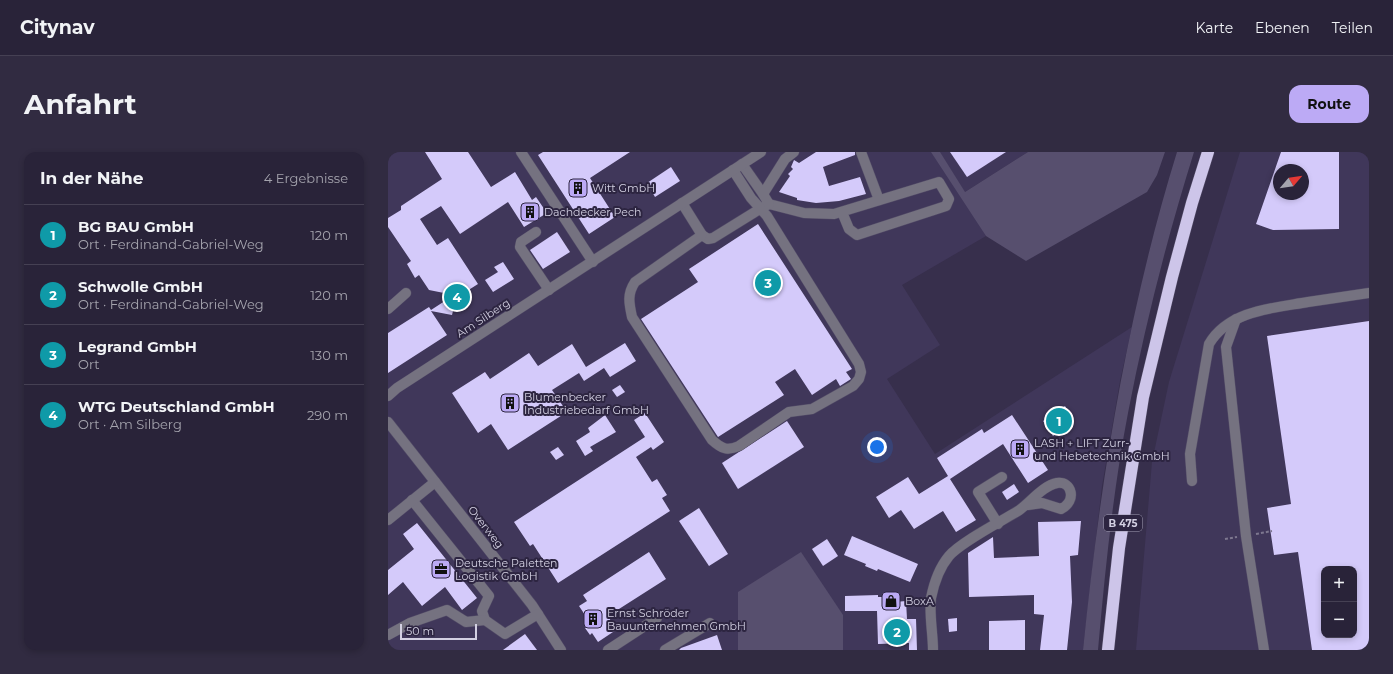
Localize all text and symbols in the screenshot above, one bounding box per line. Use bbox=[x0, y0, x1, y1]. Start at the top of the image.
text: Citynav bbox=[20, 16, 95, 39]
text: Karte bbox=[1195, 19, 1233, 37]
text: Ebenen bbox=[1255, 19, 1310, 37]
text: Teilen bbox=[1332, 19, 1373, 37]
button: Route bbox=[1289, 85, 1369, 123]
text: Anfahrt bbox=[24, 87, 137, 121]
north arrow bbox=[1273, 164, 1309, 200]
text: In der Nähe bbox=[40, 168, 144, 188]
text: 4 Ergebnisse bbox=[264, 170, 348, 186]
building icon: Witt GmbH bbox=[567, 177, 589, 199]
place label: Witt GmbH bbox=[592, 181, 655, 195]
building icon: Dachdecker Pech bbox=[519, 201, 541, 223]
place label: Dachdecker Pech bbox=[544, 205, 642, 219]
text: BG BAU GmbH bbox=[78, 217, 194, 236]
text: 1 bbox=[50, 227, 56, 243]
text: 120 m bbox=[310, 227, 348, 243]
text: Ort · Ferdinand-Gabriel-Weg bbox=[78, 236, 264, 252]
pin: 3 bbox=[755, 268, 781, 298]
text: Schwolle GmbH bbox=[78, 277, 203, 296]
pin: 4 bbox=[444, 282, 470, 312]
text: 2 bbox=[49, 287, 57, 303]
text: 120 m bbox=[310, 287, 348, 303]
text: Ort · Ferdinand-Gabriel-Weg bbox=[78, 296, 264, 312]
street label: Am Silberg bbox=[454, 296, 512, 340]
text: Legrand GmbH bbox=[78, 337, 197, 356]
text: 3 bbox=[49, 347, 57, 363]
text: 130 m bbox=[310, 347, 348, 363]
text: Ort bbox=[78, 356, 100, 372]
place label: Blumenbecker Industriebedarf GmbH bbox=[524, 390, 649, 417]
building icon: Blumenbecker Industriebedarf GmbH bbox=[499, 392, 521, 414]
text: WTG Deutschland GmbH bbox=[78, 397, 275, 416]
pin: 1 bbox=[1046, 406, 1072, 436]
text: 4 bbox=[49, 407, 57, 423]
text: 290 m bbox=[307, 407, 348, 423]
text: Ort · Am Silberg bbox=[78, 416, 182, 432]
place label: LASH + LIFT Zurr- und Hebetechnik GmbH bbox=[1034, 436, 1170, 463]
your location bbox=[867, 437, 887, 457]
building icon: LASH + LIFT Zurr- und Hebetechnik GmbH bbox=[1009, 438, 1031, 460]
street label: Overweg bbox=[465, 503, 507, 551]
road number: B 475 bbox=[1104, 515, 1142, 531]
place label: Deutsche Paletten Logistik GmbH bbox=[455, 556, 558, 583]
office icon: Deutsche Paletten Logistik GmbH bbox=[430, 558, 452, 580]
map controls bbox=[1321, 566, 1357, 638]
button: + bbox=[1321, 566, 1357, 602]
shop icon: BoxA bbox=[880, 590, 902, 612]
place label: BoxA bbox=[905, 594, 934, 608]
button: − bbox=[1321, 602, 1357, 638]
place label: Ernst Schröder Bauunternehmen GmbH bbox=[607, 606, 746, 633]
building icon: Ernst Schröder Bauunternehmen GmbH bbox=[582, 608, 604, 630]
pin: 2 bbox=[884, 617, 910, 647]
scale bar bbox=[400, 622, 477, 641]
text: 50 m bbox=[406, 624, 434, 638]

